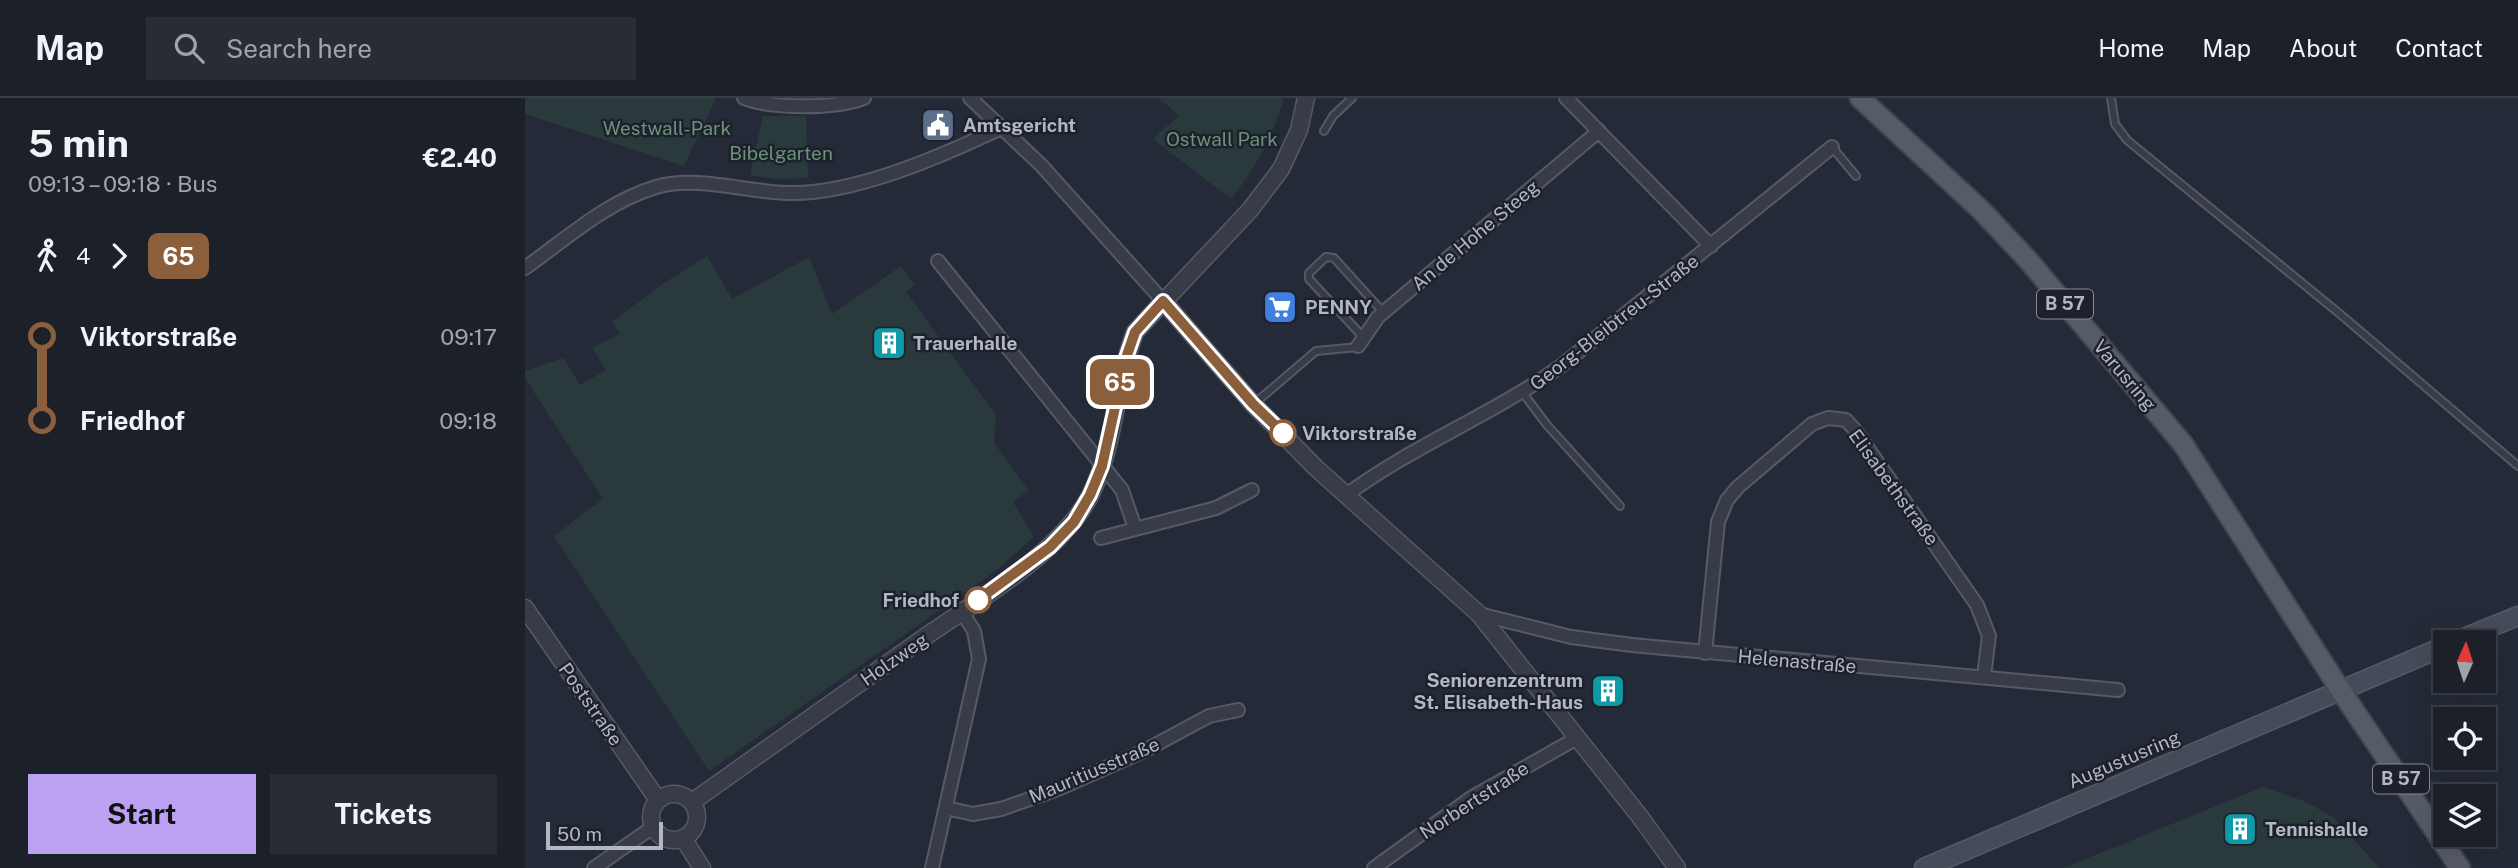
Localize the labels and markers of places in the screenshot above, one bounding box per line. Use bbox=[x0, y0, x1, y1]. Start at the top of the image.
public building icon: Amtsgericht bbox=[919, 106, 957, 144]
place label: Amtsgericht bbox=[963, 114, 1076, 136]
supermarket icon: PENNY bbox=[1261, 288, 1299, 326]
place label: PENNY bbox=[1305, 296, 1372, 318]
building icon: Trauerhalle bbox=[870, 324, 908, 362]
place label: Trauerhalle bbox=[913, 332, 1017, 354]
marker: Viktorstraße bbox=[1270, 420, 1296, 446]
place label: Viktorstraße bbox=[1302, 422, 1417, 444]
marker: Friedhof bbox=[965, 587, 991, 613]
place label: Friedhof bbox=[882, 589, 959, 611]
place label: Seniorenzentrum St. Elisabeth-Haus bbox=[1413, 669, 1583, 713]
building icon: Seniorenzentrum St. Elisabeth-Haus bbox=[1589, 672, 1627, 710]
building icon: Tennishalle bbox=[2221, 810, 2259, 848]
place label: Tennishalle bbox=[2265, 818, 2368, 840]

